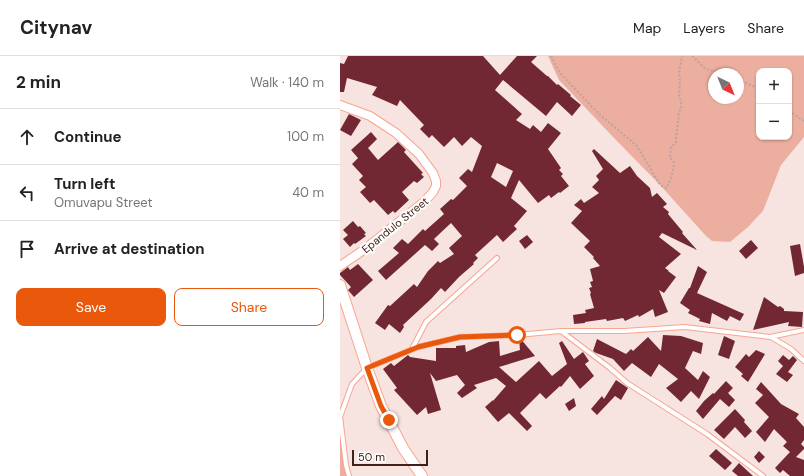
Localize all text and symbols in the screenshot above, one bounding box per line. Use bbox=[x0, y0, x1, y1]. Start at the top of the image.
text: Citynav bbox=[20, 15, 92, 40]
text: Map bbox=[633, 19, 661, 37]
text: Layers bbox=[683, 19, 725, 37]
text: Share bbox=[747, 19, 784, 37]
north arrow bbox=[708, 68, 744, 104]
map controls bbox=[756, 68, 792, 140]
button: + bbox=[756, 68, 792, 104]
text: 2 min bbox=[16, 71, 61, 93]
text: Walk · 140 m bbox=[250, 74, 324, 91]
button: − bbox=[756, 104, 792, 140]
icon: ahead bbox=[16, 126, 38, 148]
text: Continue bbox=[54, 127, 122, 147]
text: 100 m bbox=[287, 128, 324, 145]
text: Turn left bbox=[54, 174, 115, 194]
icon: left bbox=[16, 182, 38, 204]
text: 40 m bbox=[292, 184, 324, 201]
text: Omuvapu Street bbox=[54, 194, 153, 211]
street label: Epandulo Street bbox=[359, 194, 431, 256]
icon: arrive bbox=[16, 238, 38, 260]
text: Arrive at destination bbox=[54, 239, 205, 259]
button: Save bbox=[16, 288, 166, 326]
button: Share bbox=[174, 288, 324, 326]
route start bbox=[508, 326, 526, 344]
route end bbox=[380, 411, 398, 429]
scale bar bbox=[352, 448, 428, 467]
text: 50 m bbox=[358, 450, 385, 464]

